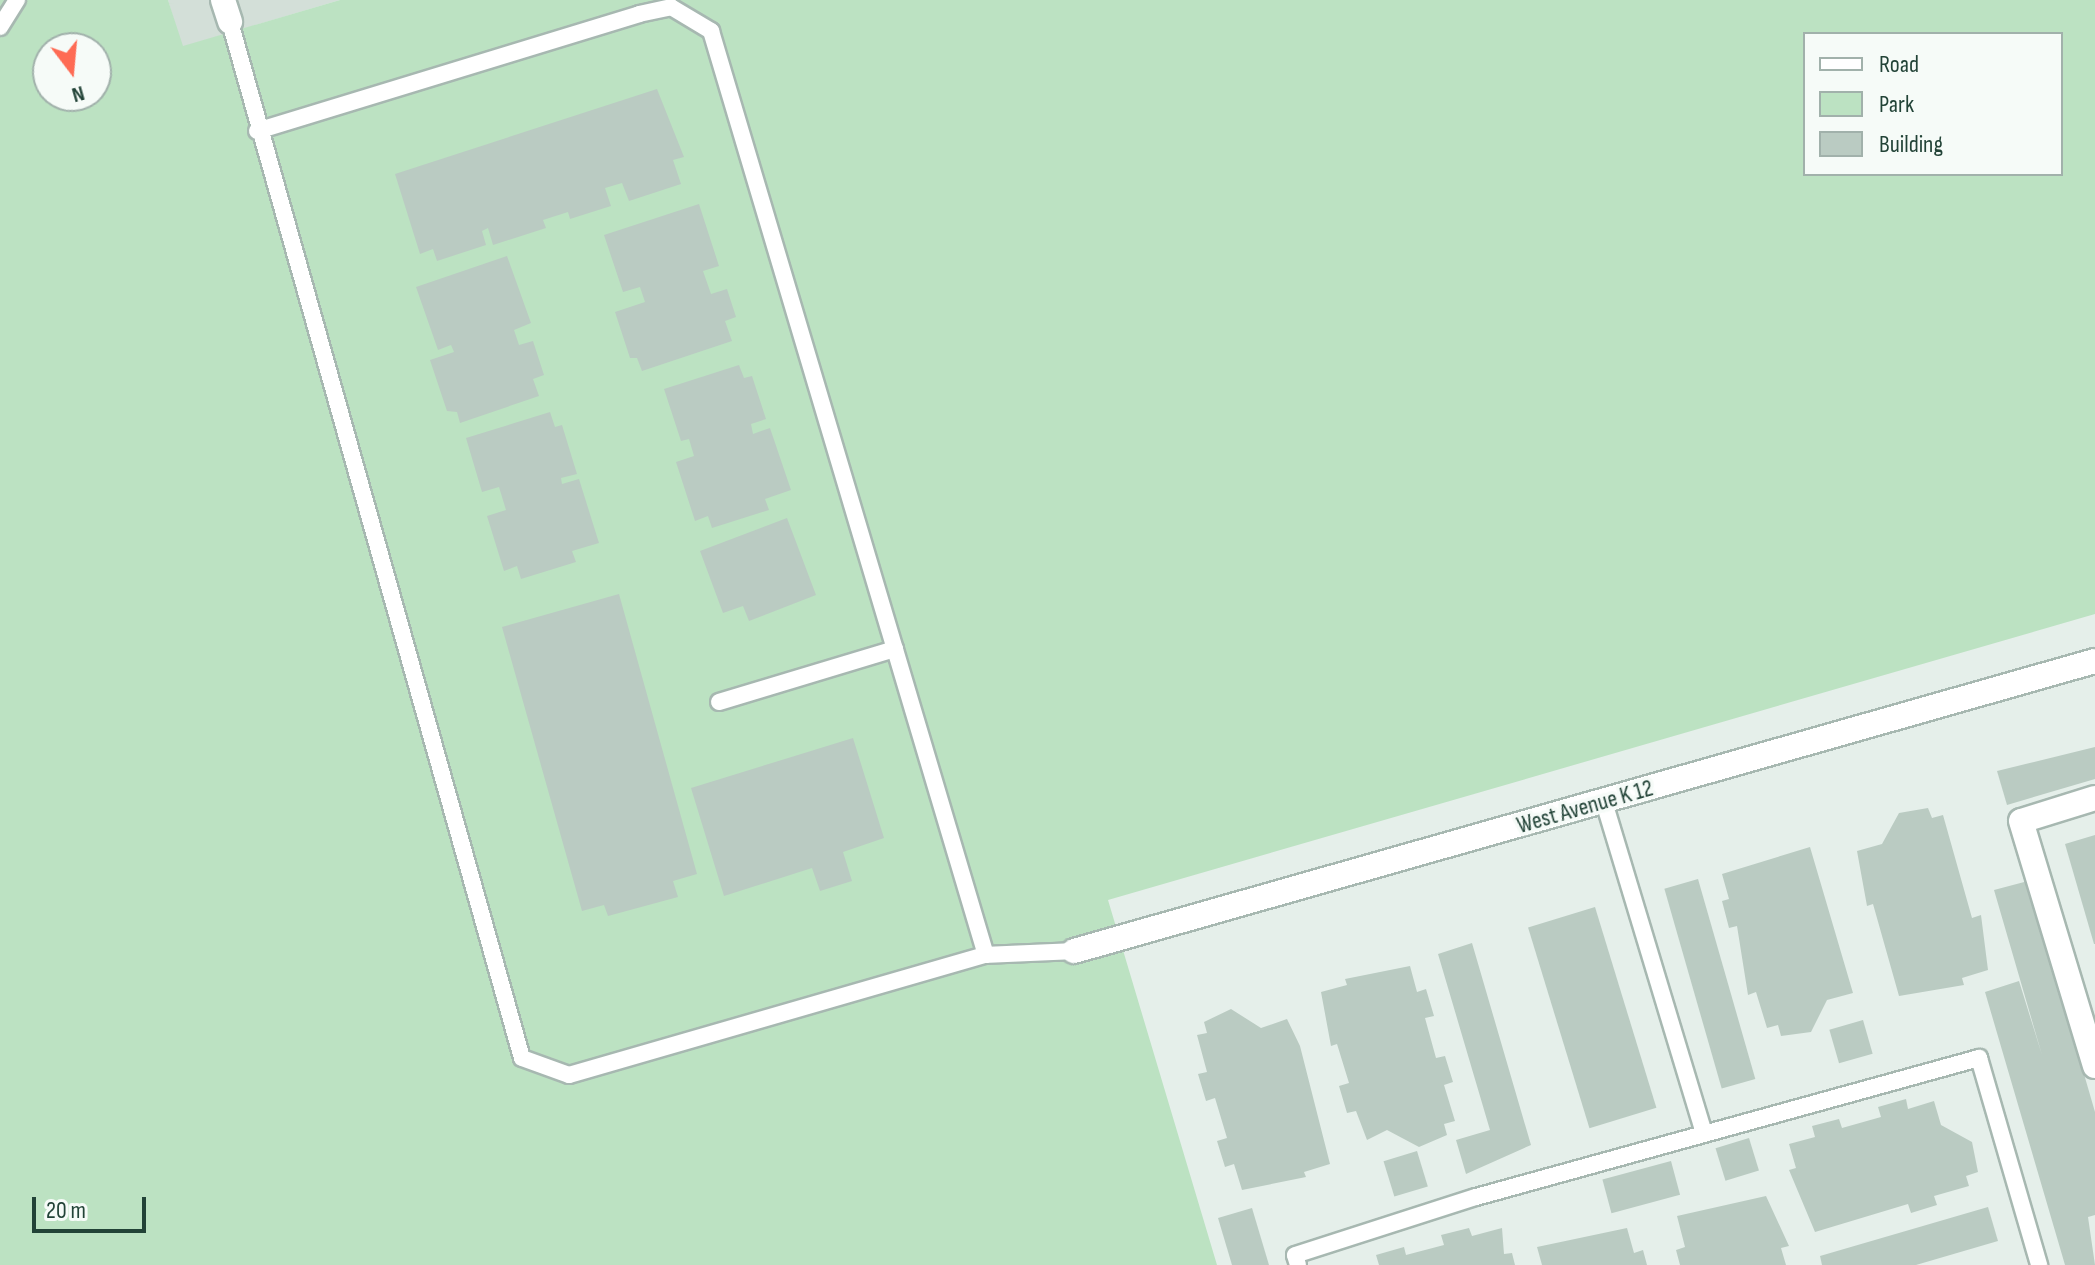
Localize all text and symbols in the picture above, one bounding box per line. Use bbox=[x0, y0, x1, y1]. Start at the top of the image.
north arrow bbox=[32, 32, 112, 112]
legend bbox=[1803, 32, 2063, 176]
text: Road bbox=[1879, 50, 1919, 79]
text: N bbox=[69, 79, 88, 108]
text: Park bbox=[1879, 90, 1914, 119]
text: Building bbox=[1879, 130, 1943, 159]
street label: West Avenue K 12 bbox=[1514, 774, 1656, 840]
scale bar bbox=[36, 1181, 150, 1231]
text: 20 m bbox=[46, 1196, 86, 1225]

